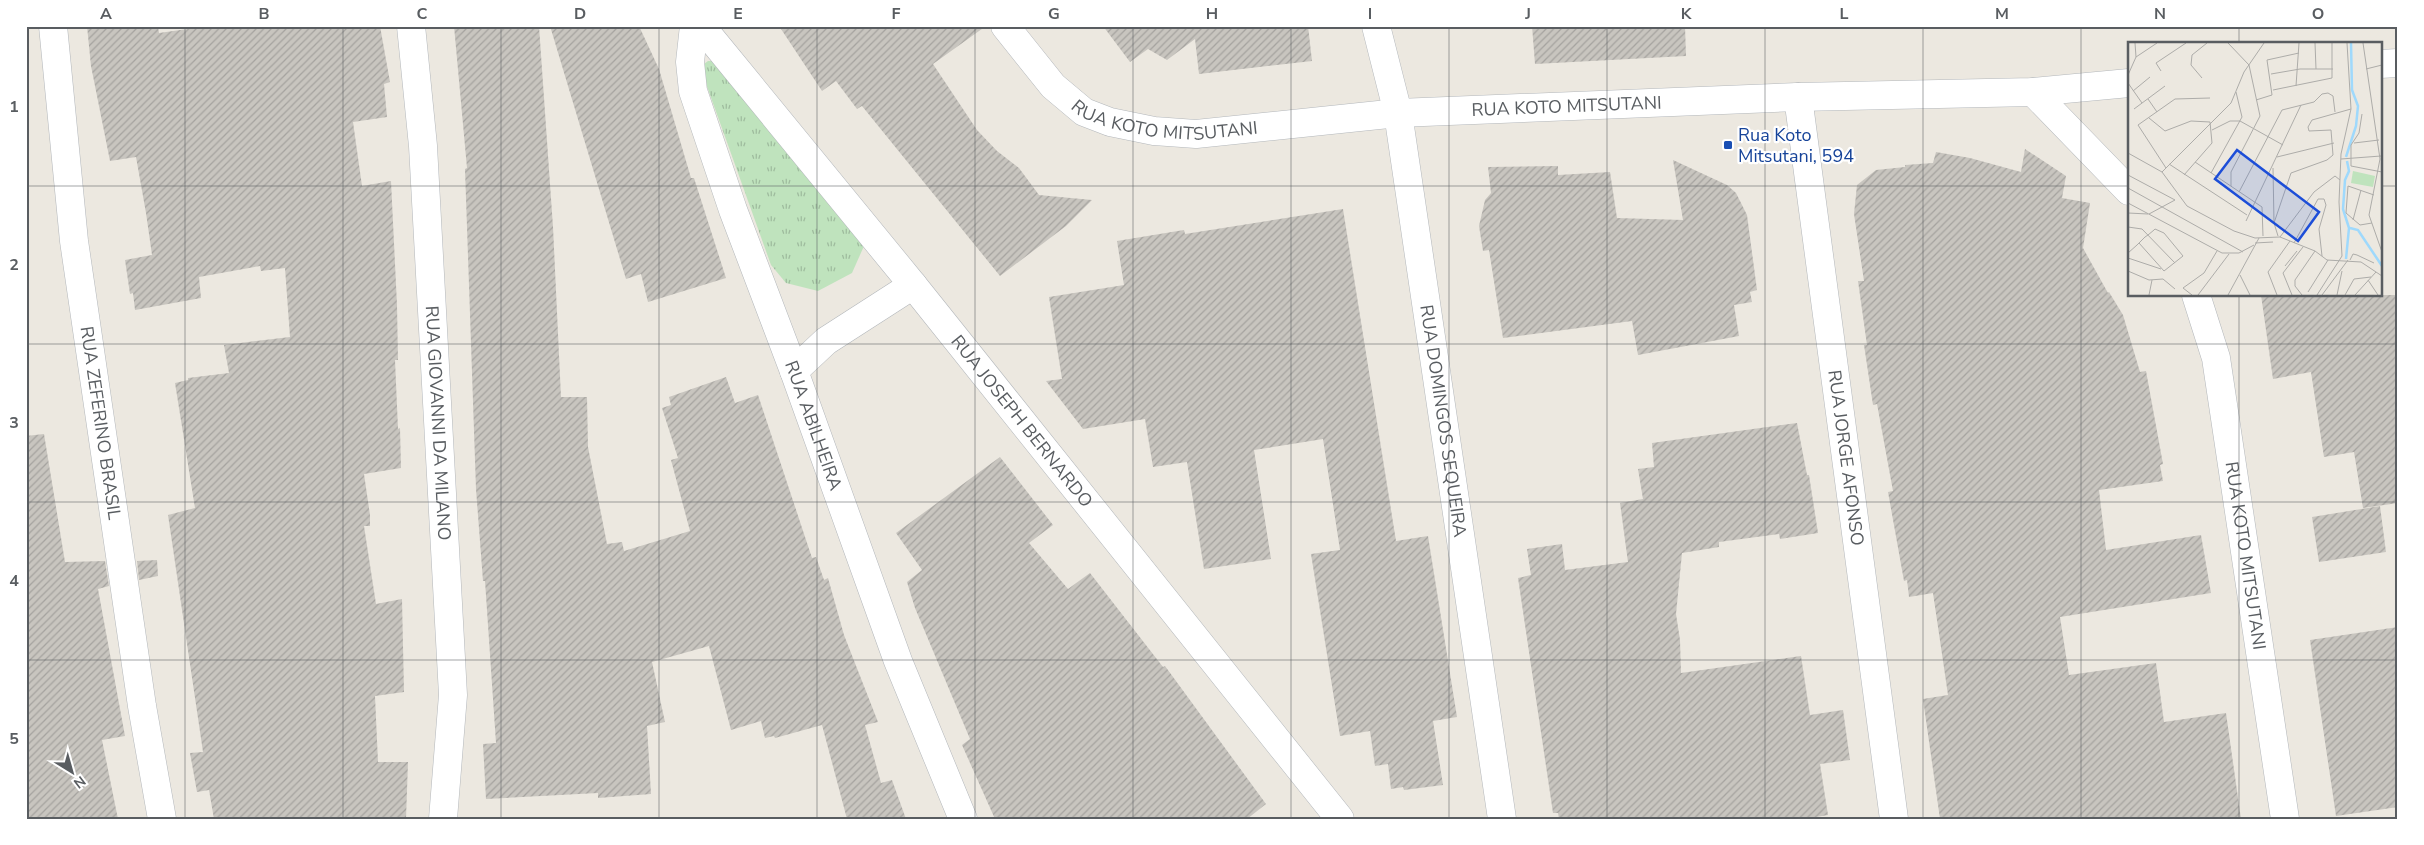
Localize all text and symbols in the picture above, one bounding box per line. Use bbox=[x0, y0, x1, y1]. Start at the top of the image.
text: A bbox=[100, 3, 112, 25]
text: B bbox=[258, 3, 270, 25]
text: C bbox=[417, 3, 428, 25]
text: D bbox=[574, 3, 586, 25]
text: E bbox=[733, 3, 743, 25]
text: F bbox=[892, 3, 901, 25]
text: G bbox=[1048, 3, 1060, 25]
text: H bbox=[1206, 3, 1218, 25]
text: I bbox=[1368, 3, 1372, 25]
text: J bbox=[1524, 3, 1531, 25]
text: K bbox=[1681, 3, 1693, 25]
text: L bbox=[1840, 3, 1849, 25]
text: M bbox=[1995, 3, 2009, 25]
text: N bbox=[2154, 3, 2166, 25]
text: O bbox=[2312, 3, 2324, 25]
inset map bbox=[2128, 42, 2382, 296]
street label: RUA KOTO MITSUTANI bbox=[1471, 90, 1662, 122]
street label: RUA KOTO MITSUTANI bbox=[1066, 94, 1259, 146]
text: 1 bbox=[9, 96, 19, 118]
place label: Rua Koto Mitsutani, 594 bbox=[1738, 123, 1854, 168]
marker: Rua Koto Mitsutani, 594 bbox=[1722, 139, 1734, 151]
text: 2 bbox=[9, 254, 19, 276]
street label: RUA DOMINGOS SEQUEIRA bbox=[1414, 303, 1472, 539]
street label: RUA GIOVANNI DA MILANO bbox=[420, 305, 457, 541]
street label: RUA ZEFERINO BRASIL bbox=[75, 325, 127, 522]
street label: RUA JOSEPH BERNARDO bbox=[946, 330, 1098, 512]
street label: RUA ABILHEIRA bbox=[779, 357, 848, 494]
street label: RUA JORGE AFONSO bbox=[1822, 368, 1870, 547]
text: 3 bbox=[9, 412, 19, 434]
street label: RUA KOTO MITSUTANI bbox=[2220, 460, 2272, 652]
text: 4 bbox=[9, 570, 19, 592]
text: 5 bbox=[9, 728, 19, 750]
north arrow bbox=[48, 748, 98, 798]
text: N bbox=[70, 771, 89, 793]

